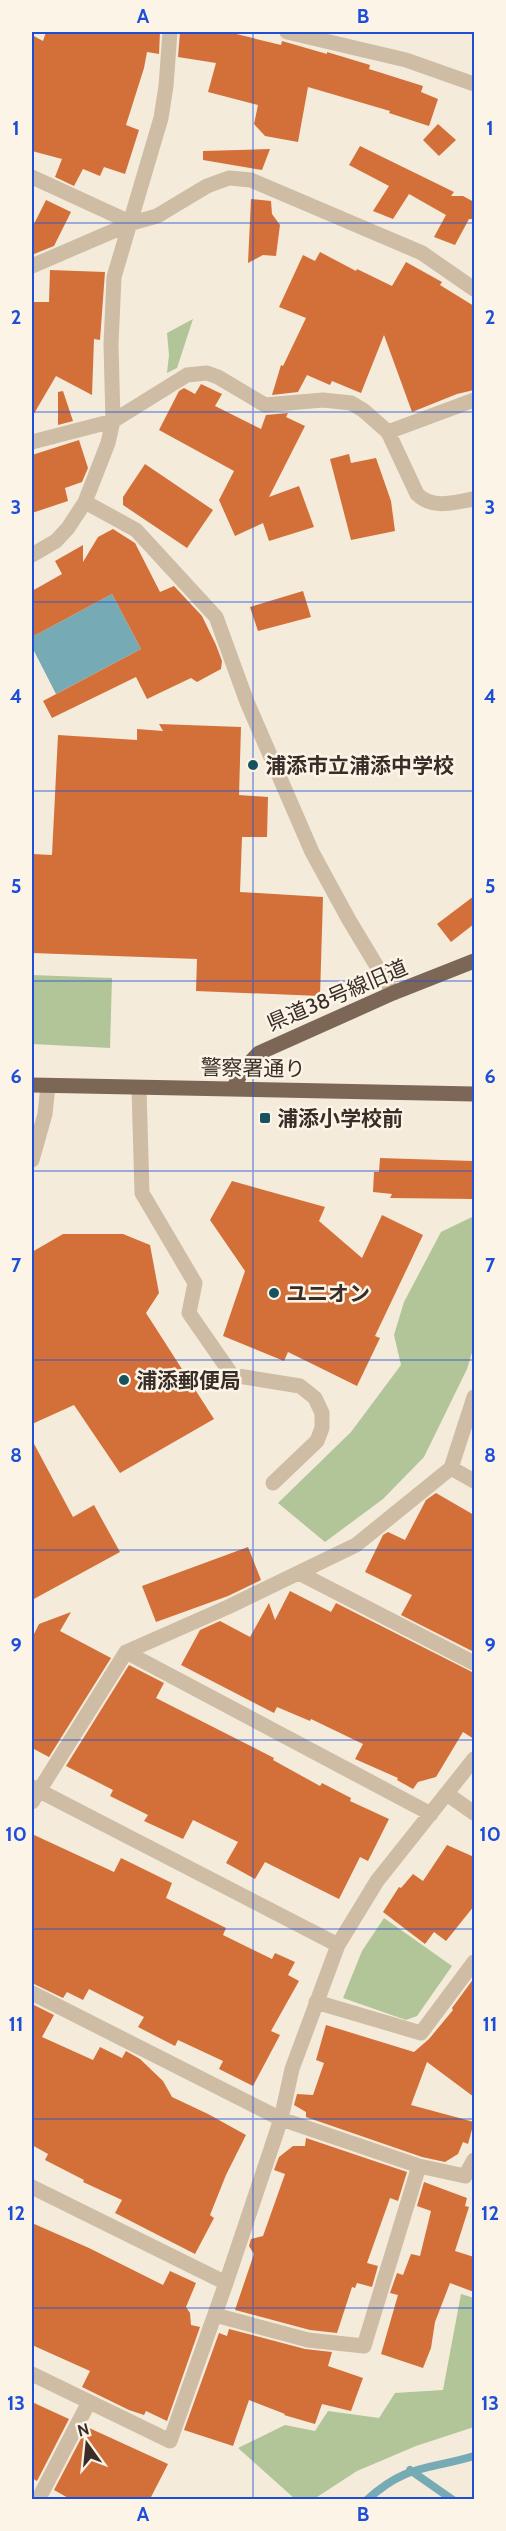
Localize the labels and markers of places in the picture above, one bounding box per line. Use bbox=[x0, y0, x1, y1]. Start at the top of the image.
place label: 浦添市立浦添中学校 bbox=[265, 753, 454, 778]
marker: 浦添市立浦添中学校 bbox=[246, 758, 260, 772]
place label: 浦添小学校前 bbox=[277, 1106, 403, 1131]
marker: 浦添小学校前 bbox=[258, 1111, 272, 1125]
place label: ユニオン bbox=[286, 1281, 370, 1306]
marker: ユニオン bbox=[267, 1286, 281, 1300]
place label: 浦添郵便局 bbox=[136, 1368, 241, 1393]
marker: 浦添郵便局 bbox=[117, 1373, 131, 1387]

